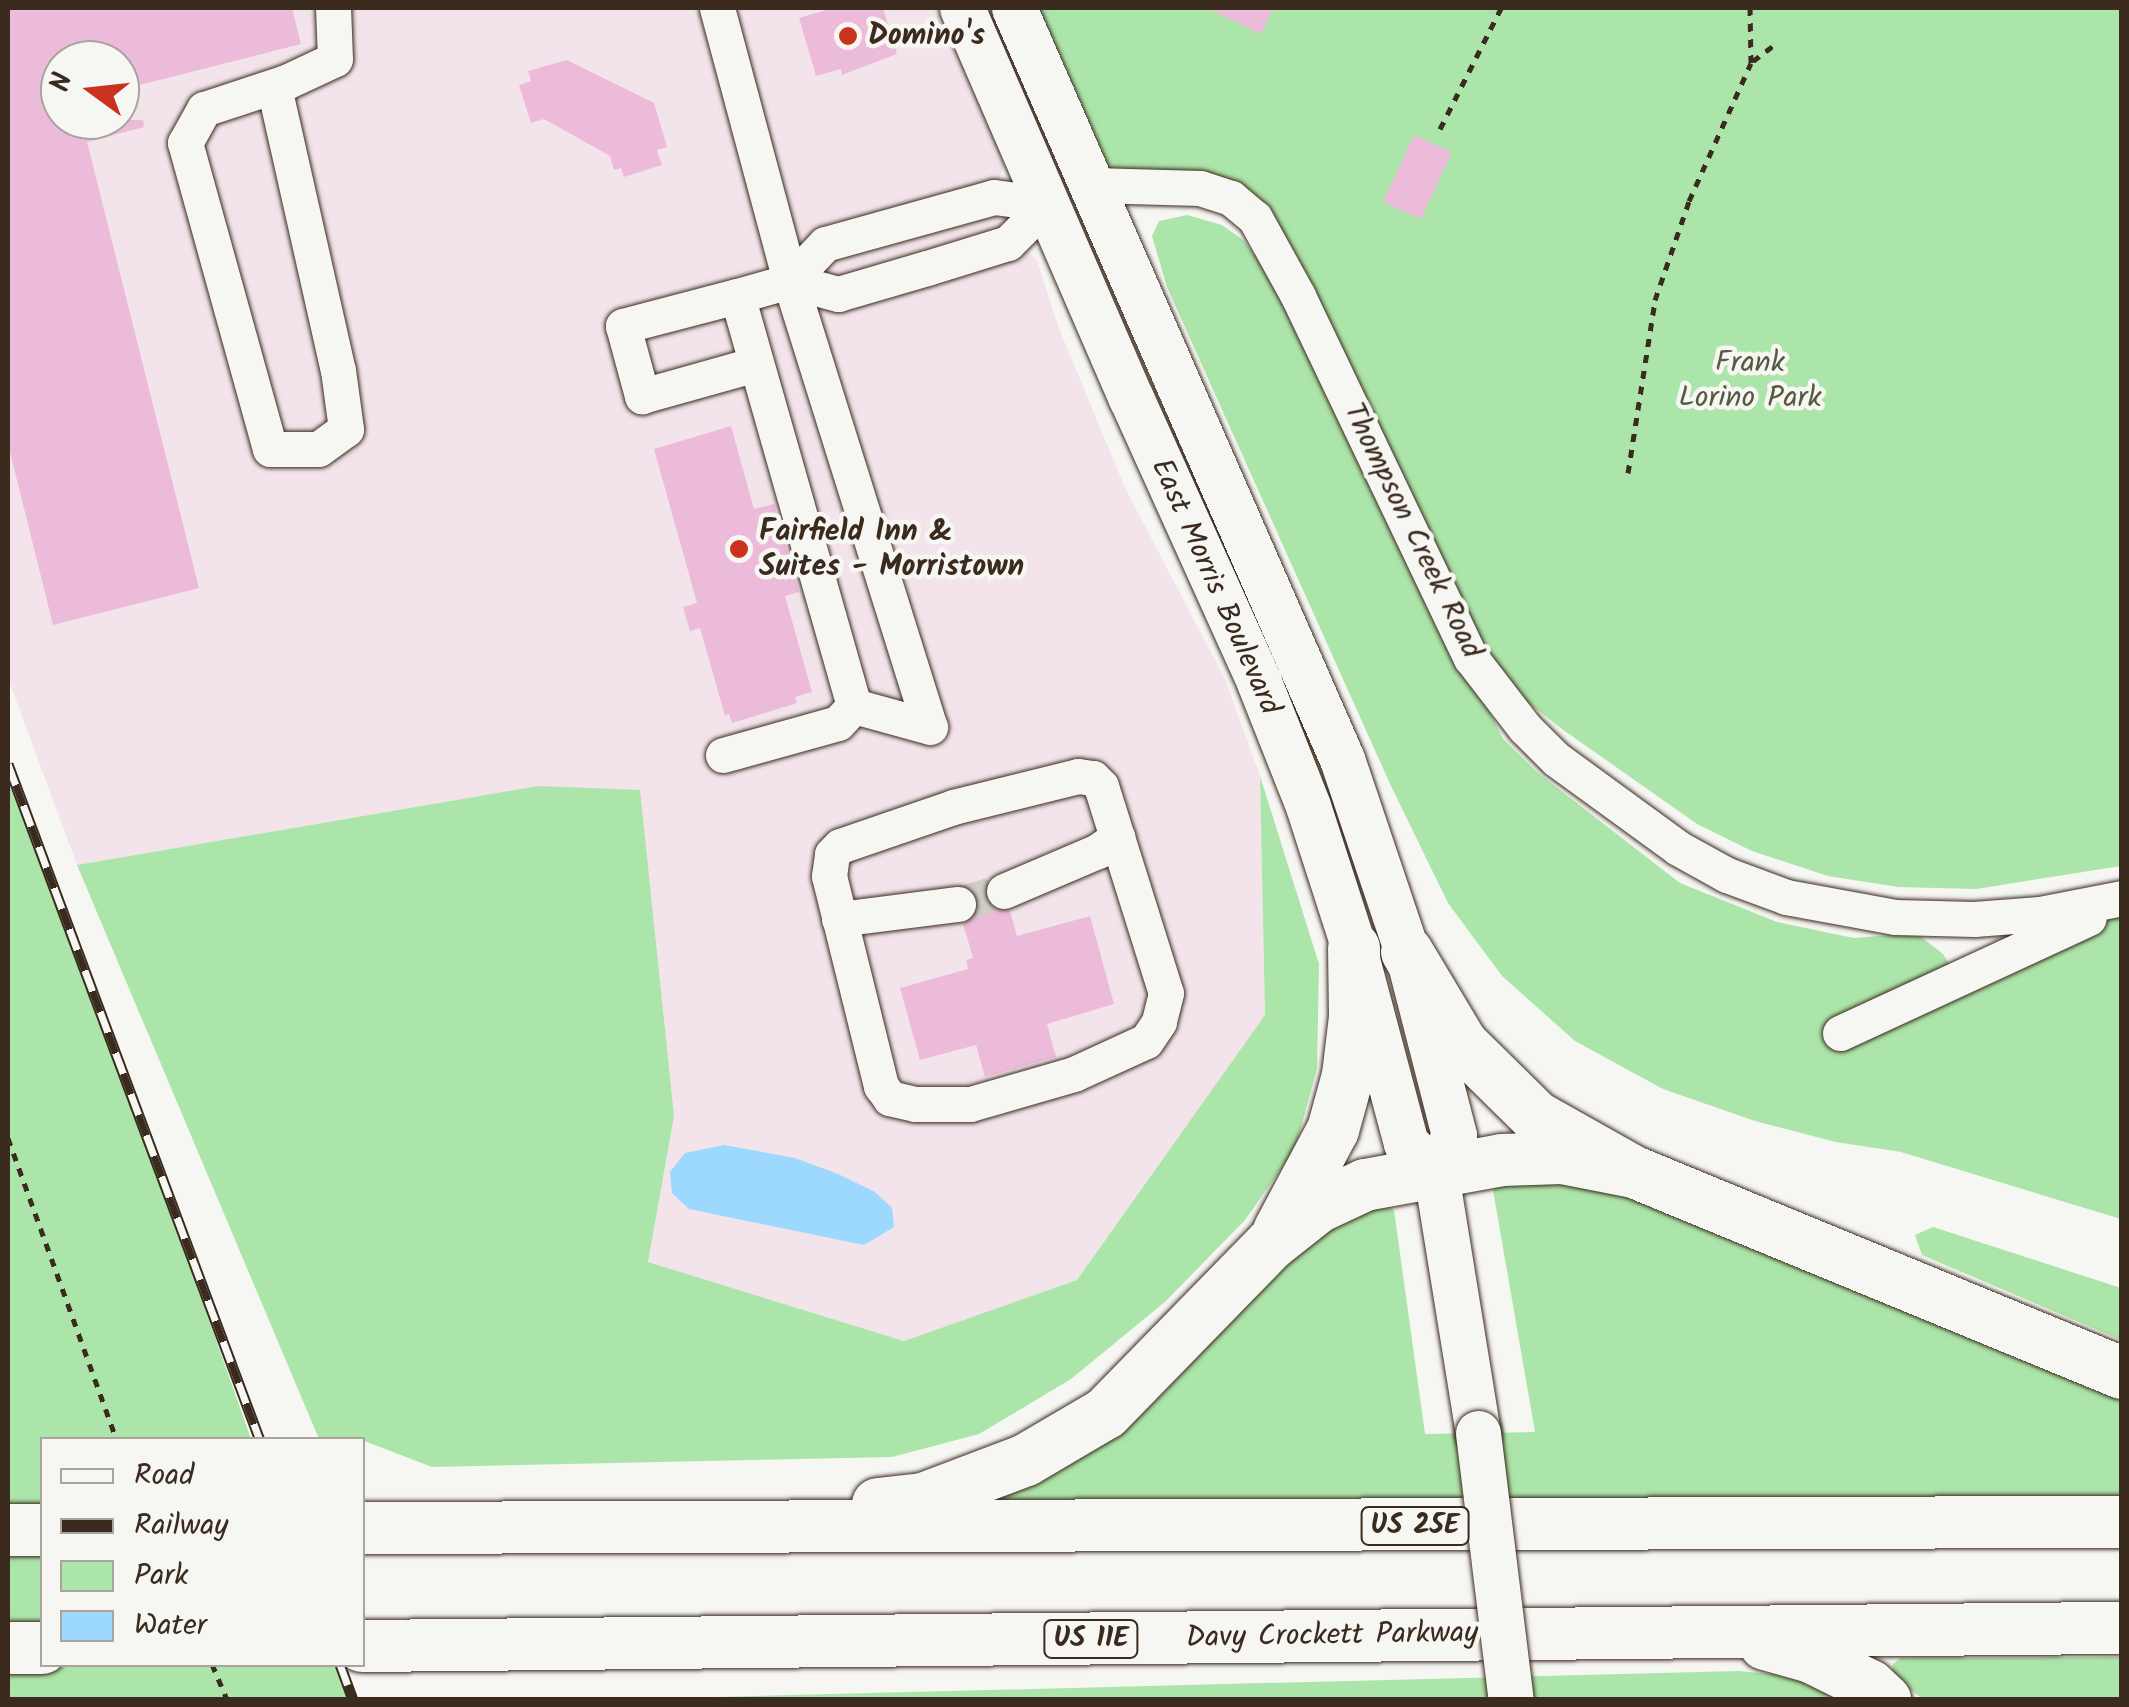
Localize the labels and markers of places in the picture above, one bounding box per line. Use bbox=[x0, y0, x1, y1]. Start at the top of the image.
place label: Domino's bbox=[868, 18, 985, 54]
marker: Domino's bbox=[837, 25, 859, 47]
place label: Fairfield Inn & Suites - Morristown bbox=[759, 514, 1024, 584]
marker: Fairfield Inn & Suites - Morristown bbox=[728, 538, 750, 560]

